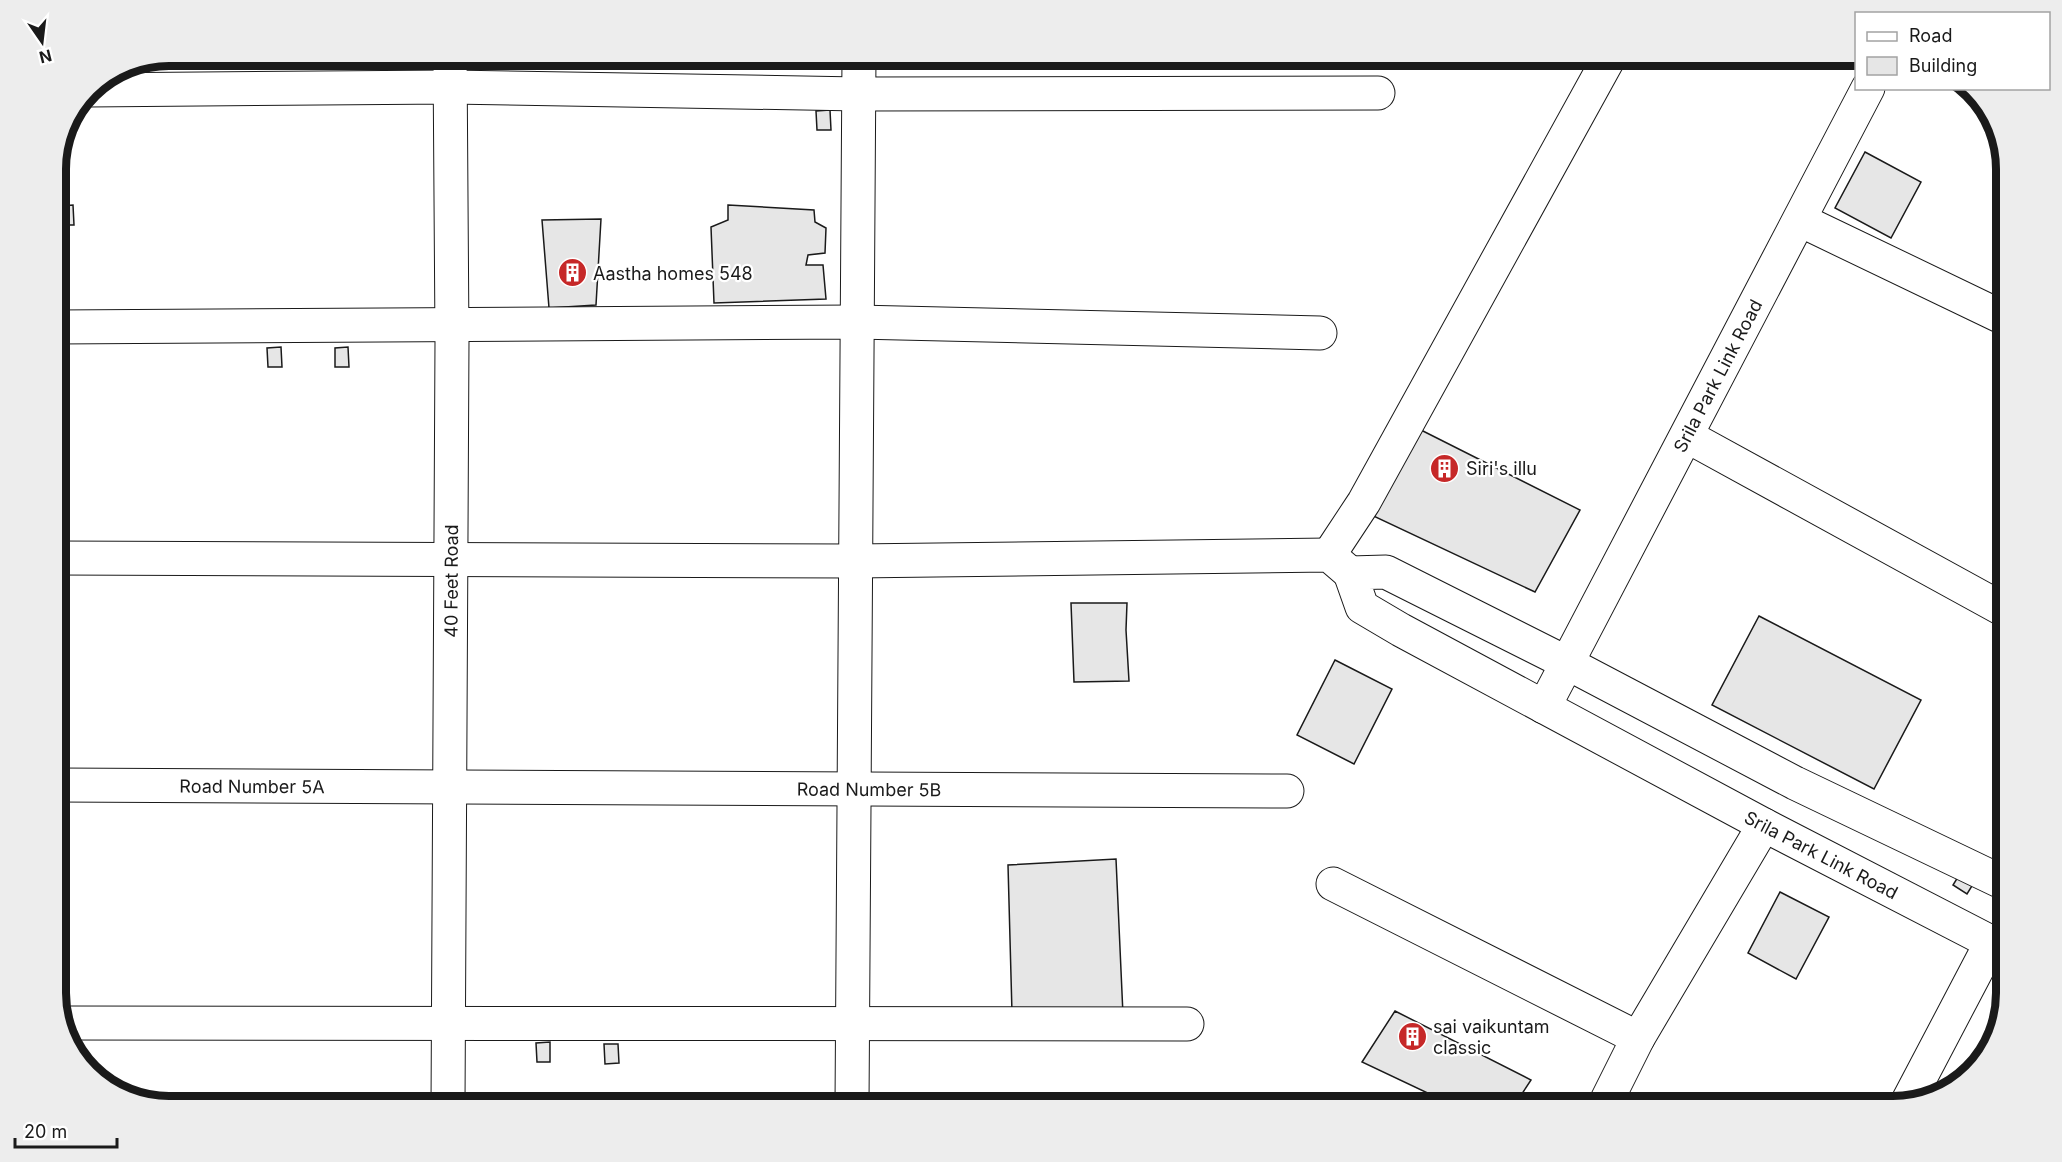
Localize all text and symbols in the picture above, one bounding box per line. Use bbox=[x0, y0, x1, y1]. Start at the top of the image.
north arrow bbox=[12, 12, 72, 72]
legend bbox=[1855, 12, 2050, 90]
text: Road bbox=[1909, 25, 1952, 46]
text: N bbox=[37, 45, 54, 68]
text: Building bbox=[1909, 55, 1977, 76]
building icon: Aastha homes 548 bbox=[556, 257, 588, 289]
place label: Aastha homes 548 bbox=[593, 263, 753, 284]
street label: Srila Park Link Road bbox=[1669, 296, 1766, 456]
building icon: Siri's illu bbox=[1429, 452, 1461, 484]
place label: Siri's illu bbox=[1466, 458, 1537, 479]
street label: 40 Feet Road bbox=[440, 524, 462, 638]
street label: Road Number 5A bbox=[179, 775, 325, 797]
street label: Road Number 5B bbox=[797, 778, 941, 800]
street label: Srila Park Link Road bbox=[1741, 806, 1901, 903]
place label: sai vaikuntam classic bbox=[1433, 1016, 1550, 1058]
building icon: sai vaikuntam classic bbox=[1396, 1020, 1428, 1052]
scale bar bbox=[15, 1111, 117, 1149]
text: 20 m bbox=[24, 1121, 67, 1142]

